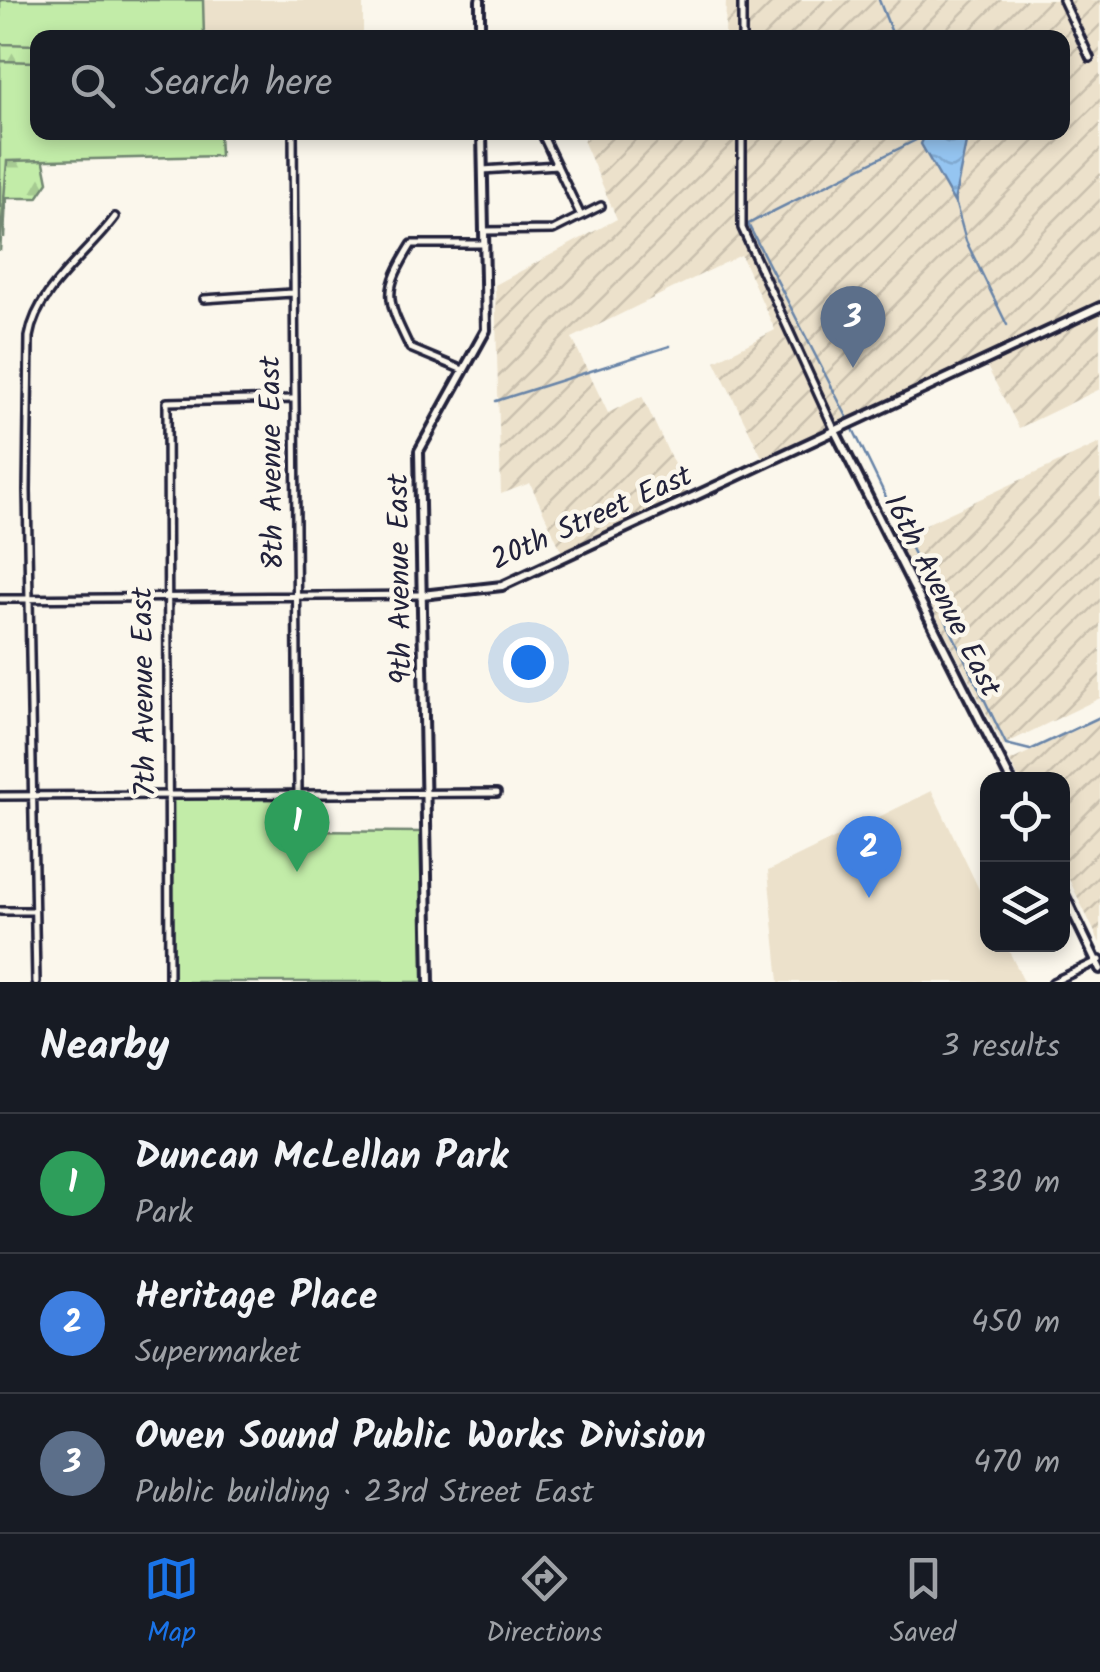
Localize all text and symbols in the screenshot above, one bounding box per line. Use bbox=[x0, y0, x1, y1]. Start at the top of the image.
search box bbox=[30, 30, 1070, 140]
text: Search here bbox=[145, 55, 332, 115]
icon: search bbox=[65, 58, 120, 113]
pin: 3 bbox=[820, 286, 886, 368]
street label: 8th Avenue East bbox=[247, 355, 299, 570]
street label: 20th Street East bbox=[483, 453, 701, 585]
street label: 9th Avenue East bbox=[375, 473, 427, 685]
street label: 16th Avenue East bbox=[869, 486, 1013, 706]
street label: 7th Avenue East bbox=[119, 586, 171, 797]
your location bbox=[503, 637, 554, 688]
map controls bbox=[980, 772, 1070, 952]
button: locate bbox=[980, 772, 1070, 862]
pin: 1 bbox=[264, 790, 330, 872]
pin: 2 bbox=[836, 816, 902, 898]
button: layers bbox=[980, 862, 1070, 952]
text: Nearby bbox=[40, 1014, 169, 1081]
text: 3 results bbox=[941, 1022, 1060, 1073]
text: Duncan McLellan Park bbox=[135, 1128, 508, 1188]
text: 1 bbox=[68, 1158, 77, 1209]
text: 330 m bbox=[969, 1158, 1060, 1209]
text: Park bbox=[135, 1188, 193, 1239]
text: Heritage Place bbox=[135, 1268, 377, 1328]
text: 2 bbox=[63, 1298, 82, 1349]
text: 450 m bbox=[971, 1298, 1060, 1349]
text: Supermarket bbox=[135, 1328, 301, 1379]
text: Owen Sound Public Works Division bbox=[135, 1408, 706, 1468]
text: 3 bbox=[64, 1438, 81, 1489]
text: 470 m bbox=[973, 1438, 1060, 1489]
text: Public building · 23rd Street East bbox=[135, 1468, 594, 1519]
tab: Map bbox=[144, 1551, 199, 1656]
tab: Directions bbox=[486, 1551, 602, 1656]
tab: Saved bbox=[890, 1551, 956, 1656]

